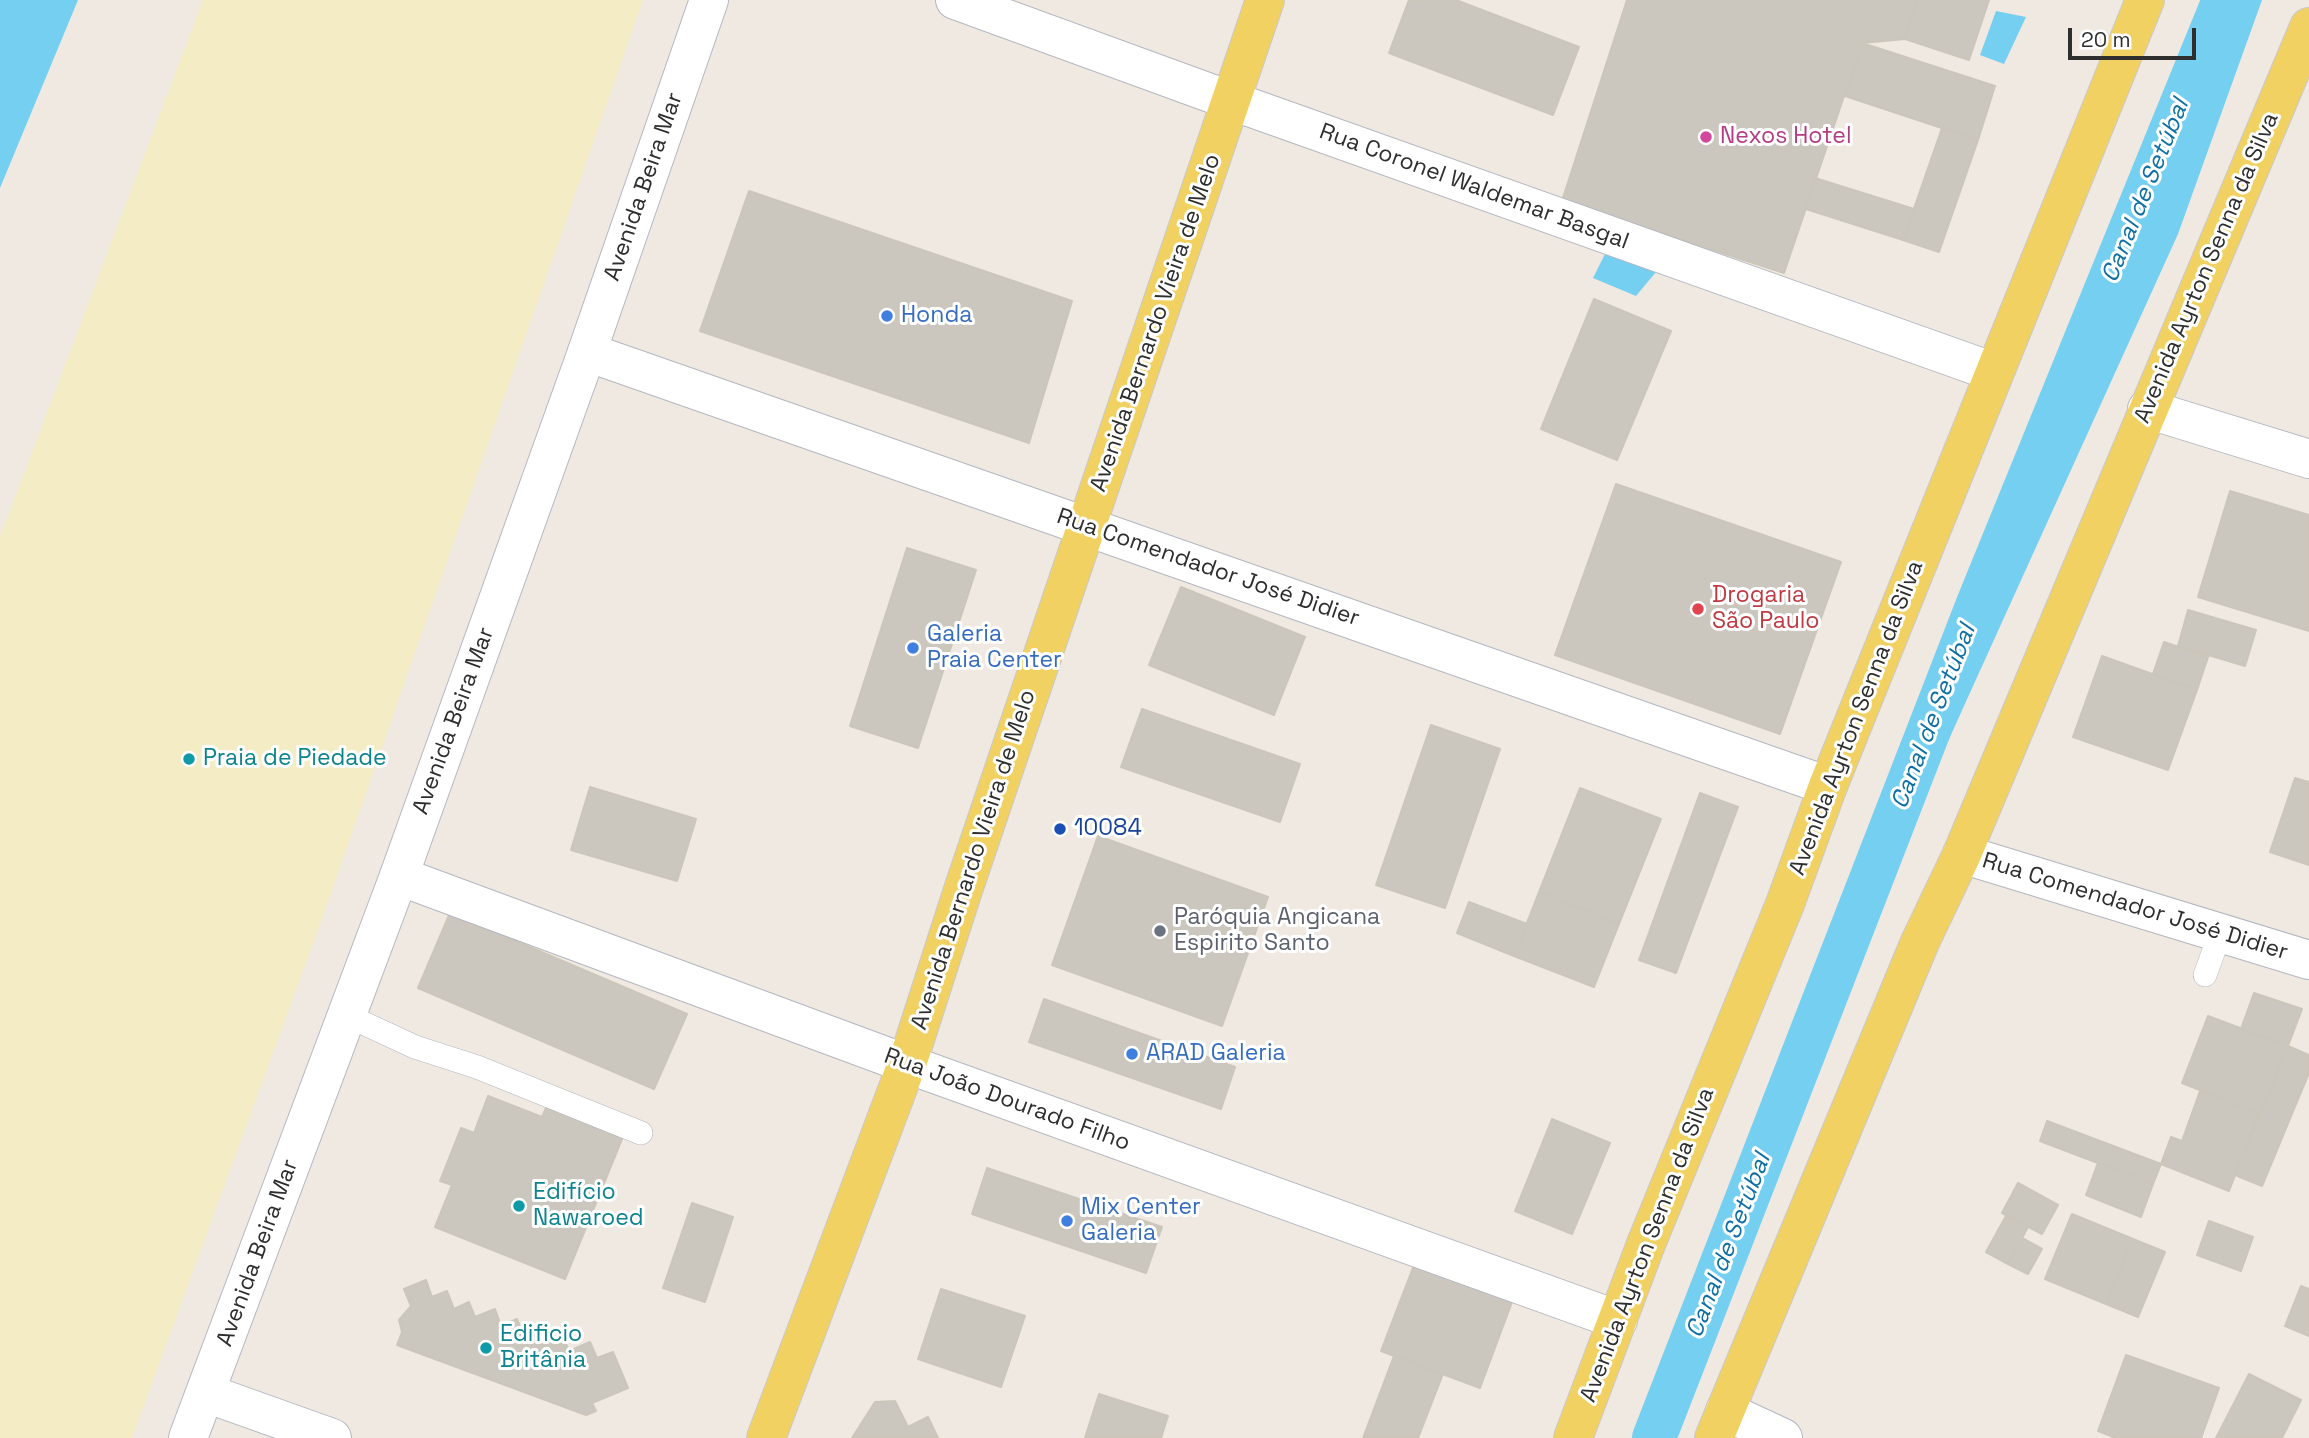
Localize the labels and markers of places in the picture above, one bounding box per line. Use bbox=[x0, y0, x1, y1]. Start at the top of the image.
place label: Nexos Hotel bbox=[1720, 123, 1852, 151]
marker: Nexos Hotel bbox=[1698, 129, 1714, 145]
place label: Honda bbox=[901, 302, 972, 330]
marker: Honda bbox=[879, 308, 895, 324]
place label: Drogaria São Paulo bbox=[1712, 582, 1820, 636]
marker: Drogaria São Paulo bbox=[1690, 601, 1706, 617]
place label: Galeria Praia Center bbox=[927, 621, 1062, 675]
marker: Galeria Praia Center bbox=[905, 640, 921, 656]
place label: Praia de Piedade bbox=[203, 745, 387, 773]
marker: Praia de Piedade bbox=[181, 751, 197, 767]
place label: 10084 bbox=[1074, 815, 1142, 843]
marker: 10084 bbox=[1052, 821, 1068, 837]
place label: Paróquia Angicana Espirito Santo bbox=[1174, 904, 1380, 958]
marker: Paróquia Angicana Espirito Santo bbox=[1152, 923, 1168, 939]
place label: ARAD Galeria bbox=[1146, 1040, 1286, 1068]
marker: ARAD Galeria bbox=[1124, 1046, 1140, 1062]
place label: Edifício Nawaroed bbox=[533, 1179, 644, 1233]
place label: Mix Center Galeria bbox=[1081, 1194, 1201, 1248]
marker: Edifício Nawaroed bbox=[511, 1198, 527, 1214]
marker: Mix Center Galeria bbox=[1059, 1213, 1075, 1229]
place label: Edificio Britânia bbox=[500, 1321, 586, 1375]
marker: Edificio Britânia bbox=[478, 1340, 494, 1356]

